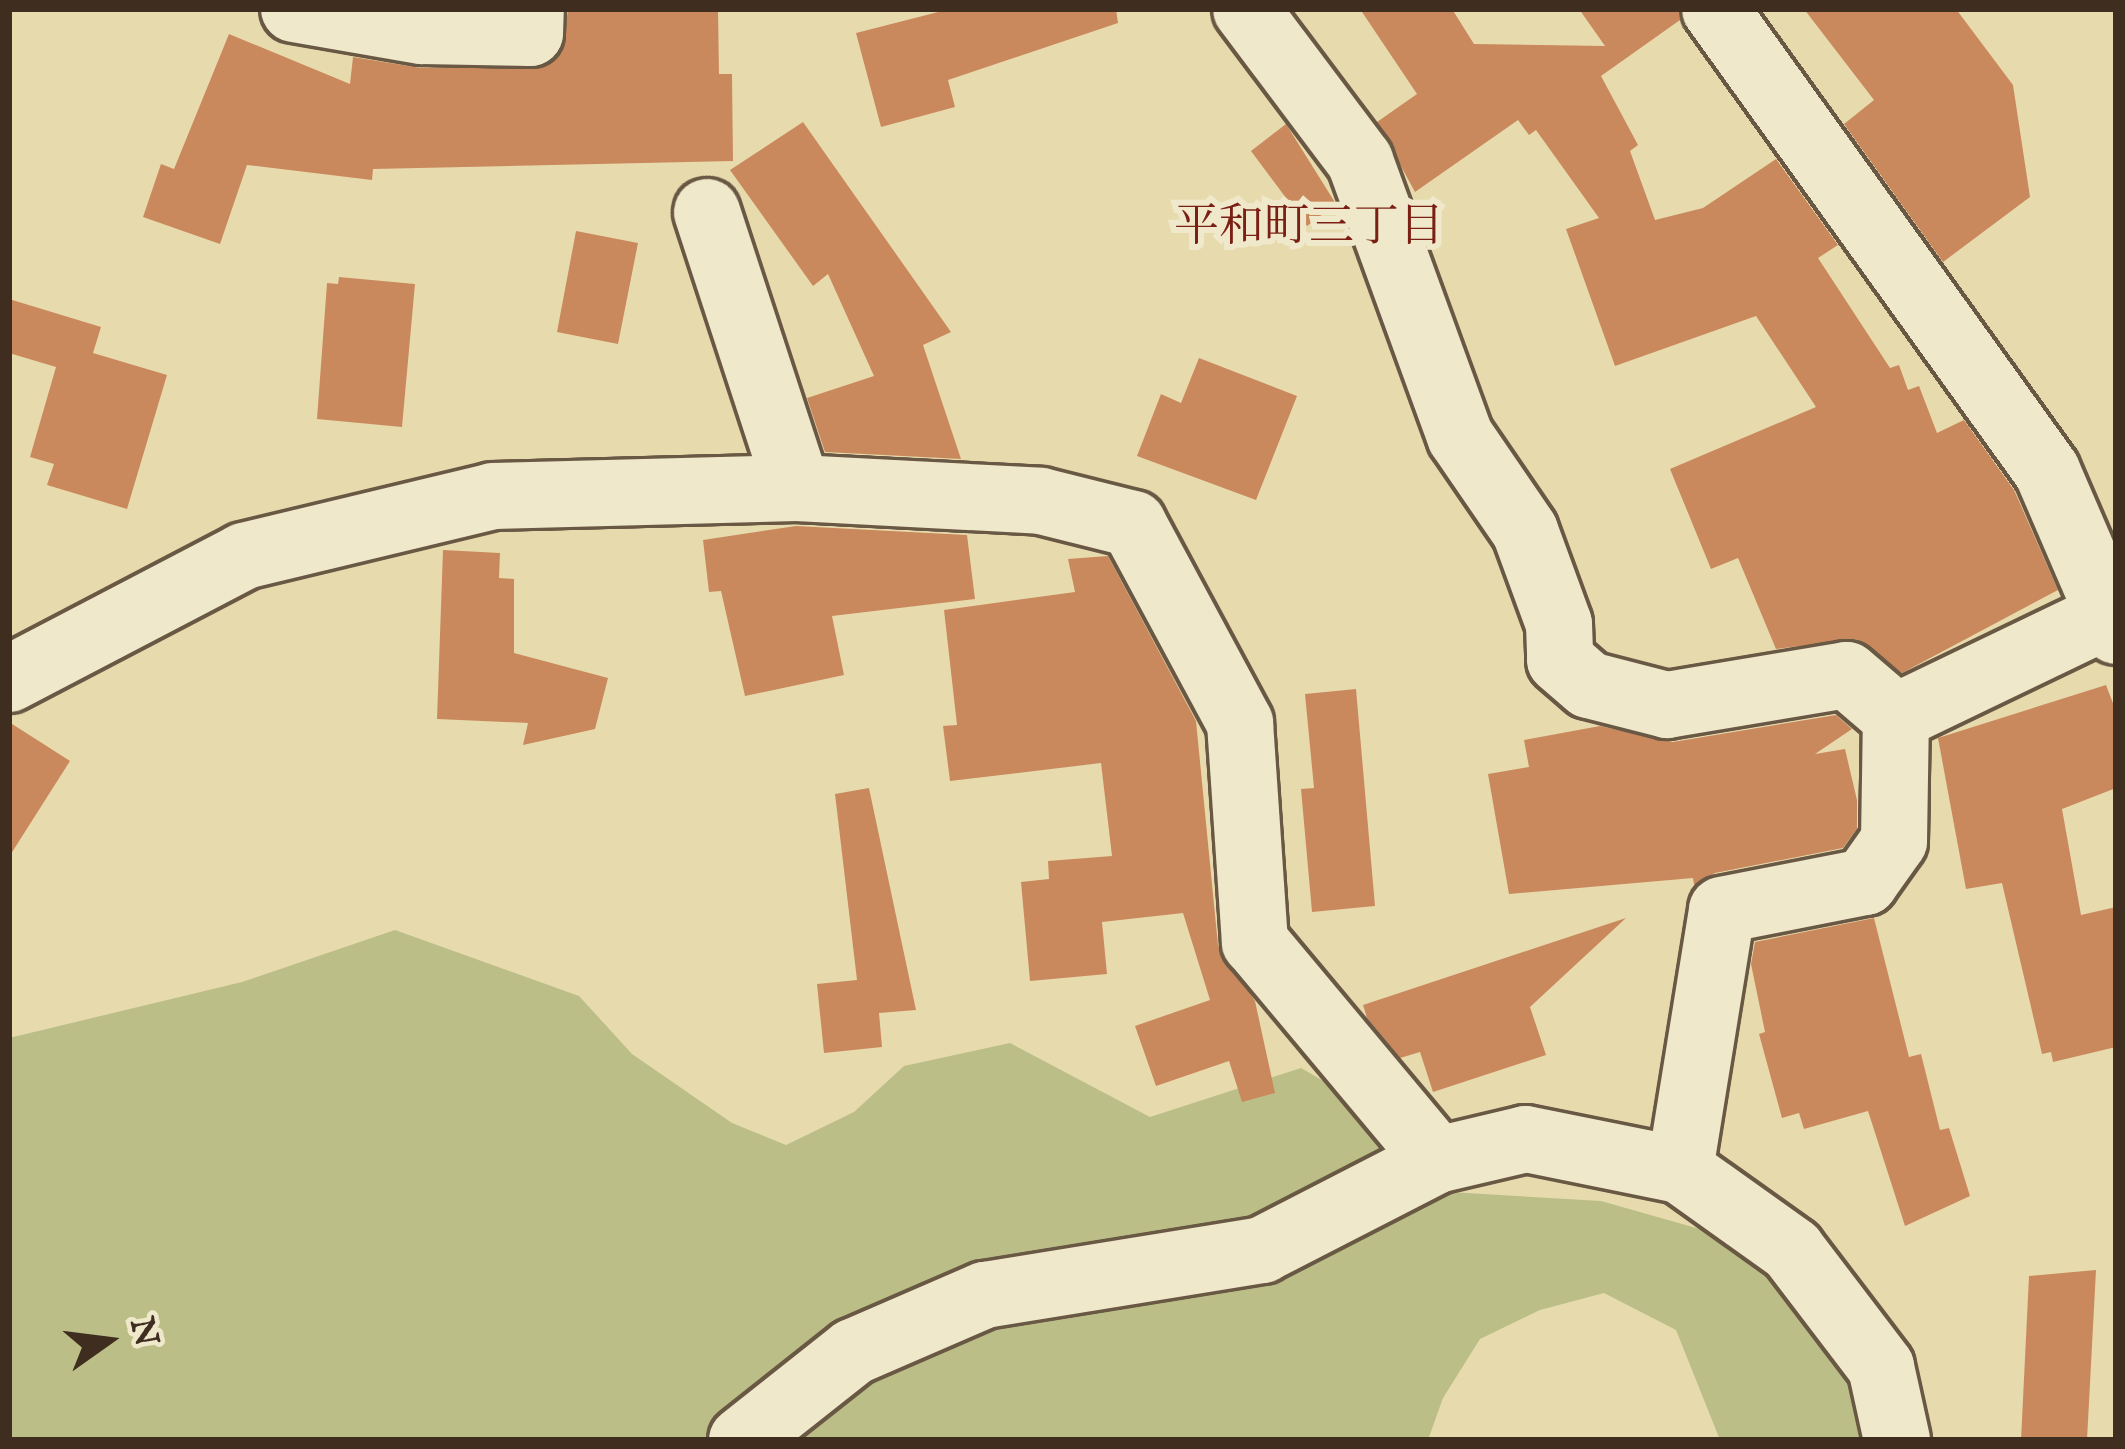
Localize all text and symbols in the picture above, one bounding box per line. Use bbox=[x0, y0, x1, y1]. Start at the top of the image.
district label: 平和町三丁目 bbox=[1174, 201, 1444, 255]
north arrow bbox=[48, 1281, 168, 1401]
text: N bbox=[119, 1313, 167, 1351]

